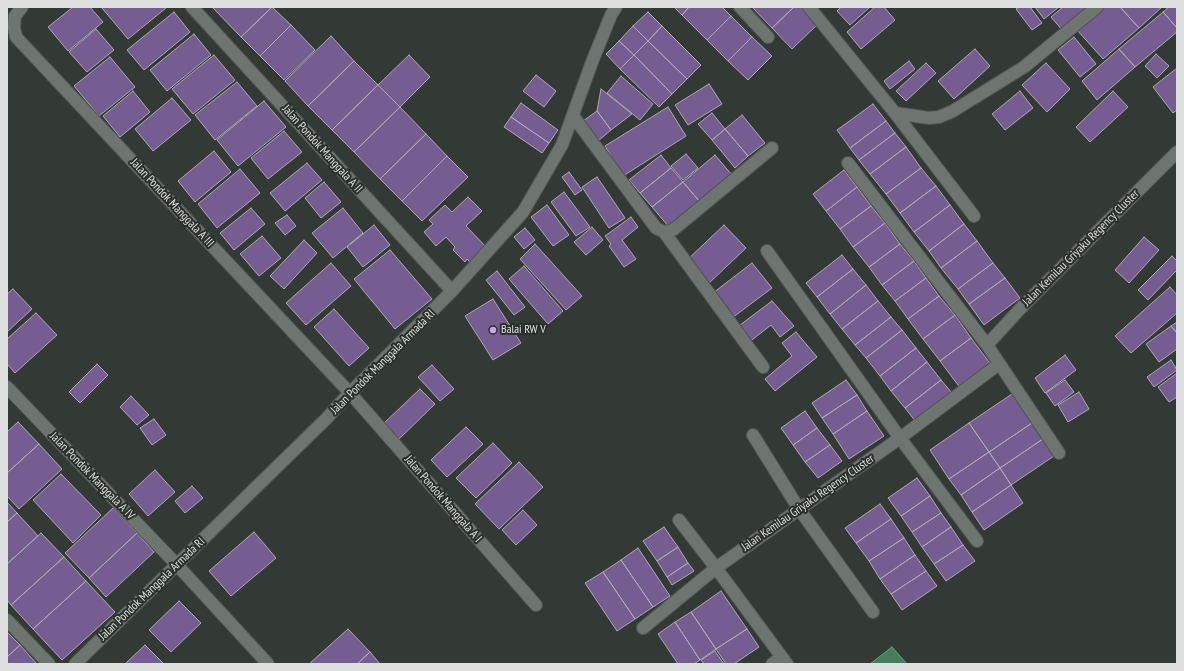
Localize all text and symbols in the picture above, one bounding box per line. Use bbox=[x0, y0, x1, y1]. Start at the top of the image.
street label: Jalan Pondok Manggala A II bbox=[279, 102, 365, 196]
street label: Jalan Pondok Manggala A III bbox=[127, 156, 217, 250]
street label: Jalan Kemilau Griyaku Regency Cluster bbox=[1020, 187, 1142, 309]
street label: Jalan Pondok Manggala Armada RI bbox=[328, 307, 438, 417]
place label: Balai RW V bbox=[501, 323, 546, 337]
marker: Balai RW V bbox=[488, 325, 498, 335]
street label: Jalan Pondok Manggala A IV bbox=[47, 429, 137, 523]
street label: Jalan Kemilau Griyaku Regency Cluster bbox=[739, 452, 877, 554]
street label: Jalan Pondok Manggala A I bbox=[401, 453, 485, 545]
street label: Jalan Pondok Manggala Armada RI bbox=[96, 535, 208, 643]

